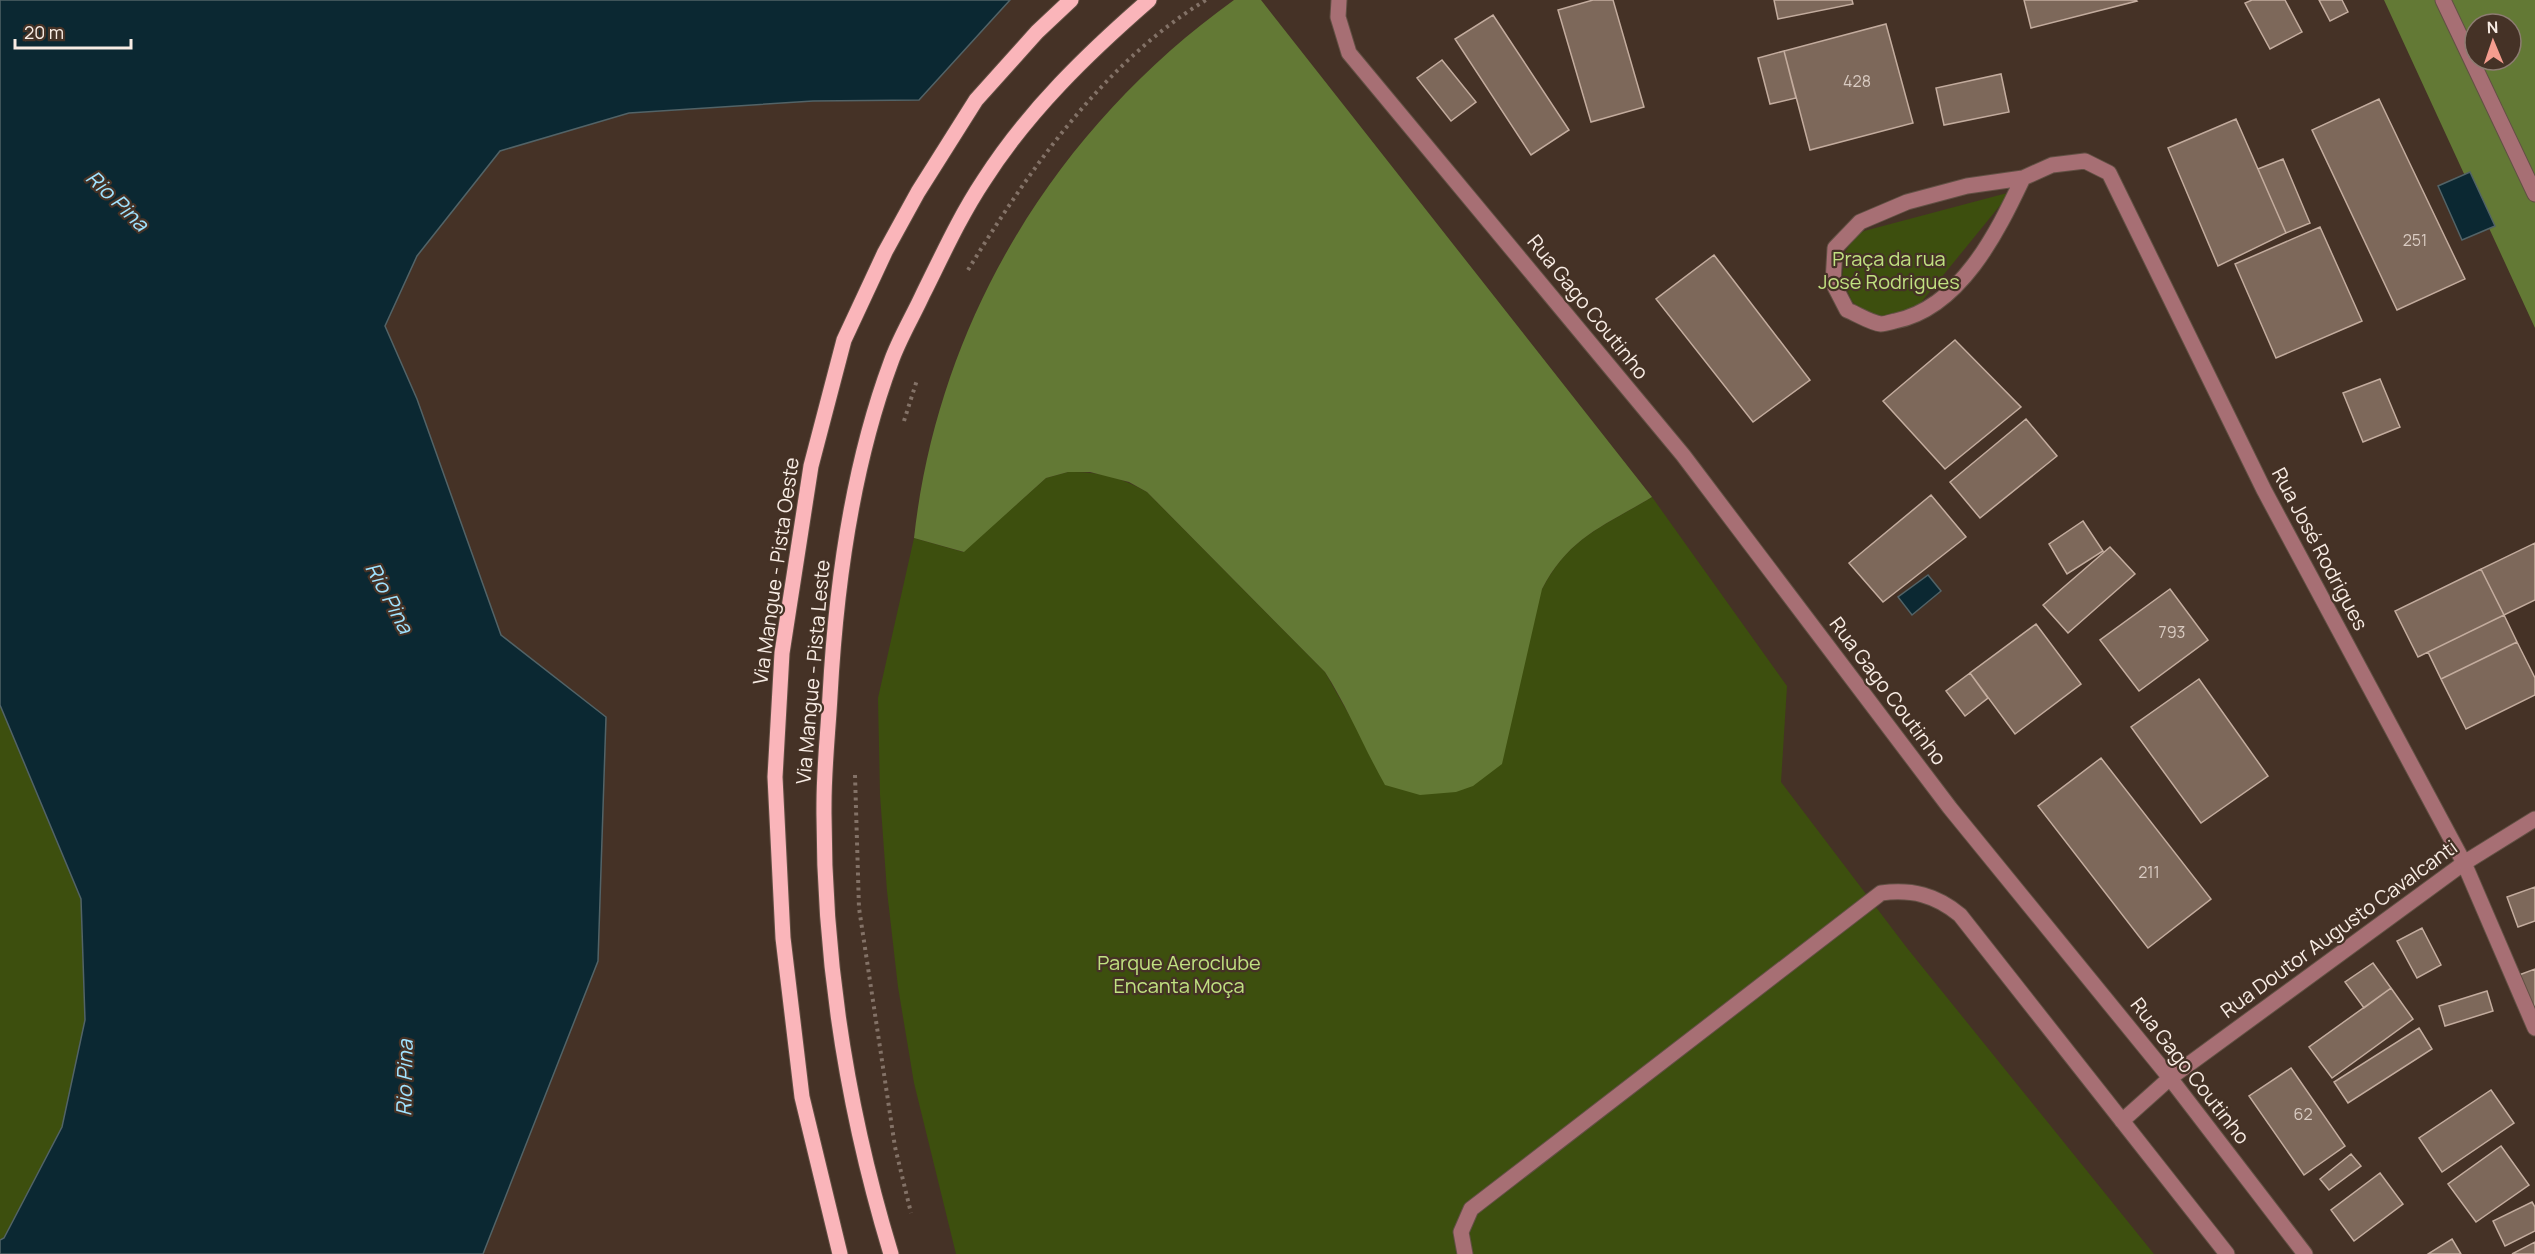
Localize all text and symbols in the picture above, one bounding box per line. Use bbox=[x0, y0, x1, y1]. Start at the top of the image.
scale bar bbox=[15, 12, 130, 50]
north arrow bbox=[2463, 12, 2523, 72]
text: N bbox=[2486, 16, 2499, 38]
text: 20 m bbox=[24, 20, 64, 44]
house number: 428 bbox=[1843, 70, 1871, 92]
water label: Rio Pina bbox=[80, 164, 156, 238]
street label: Rua Gago Coutinho bbox=[1522, 229, 1655, 385]
house number: 251 bbox=[2403, 229, 2427, 251]
park label: Praça da rua José Rodrigues bbox=[1818, 245, 1960, 295]
street label: Via Mangue - Pista Oeste bbox=[746, 455, 805, 686]
street label: Rua José Rodrigues bbox=[2266, 463, 2375, 635]
water label: Rio Pina bbox=[360, 557, 421, 639]
street label: Via Mangue - Pista Leste bbox=[789, 559, 836, 785]
street label: Rua Gago Coutinho bbox=[1824, 611, 1953, 770]
house number: 793 bbox=[2159, 621, 2185, 643]
street label: Rua Doutor Augusto Cavalcanti bbox=[2215, 833, 2463, 1024]
house number: 211 bbox=[2138, 861, 2160, 883]
park label: Parque Aeroclube Encanta Moça bbox=[1097, 949, 1261, 999]
street label: Rua Gago Coutinho bbox=[2125, 992, 2256, 1150]
water label: Rio Pina bbox=[389, 1038, 419, 1116]
house number: 62 bbox=[2293, 1103, 2313, 1125]

